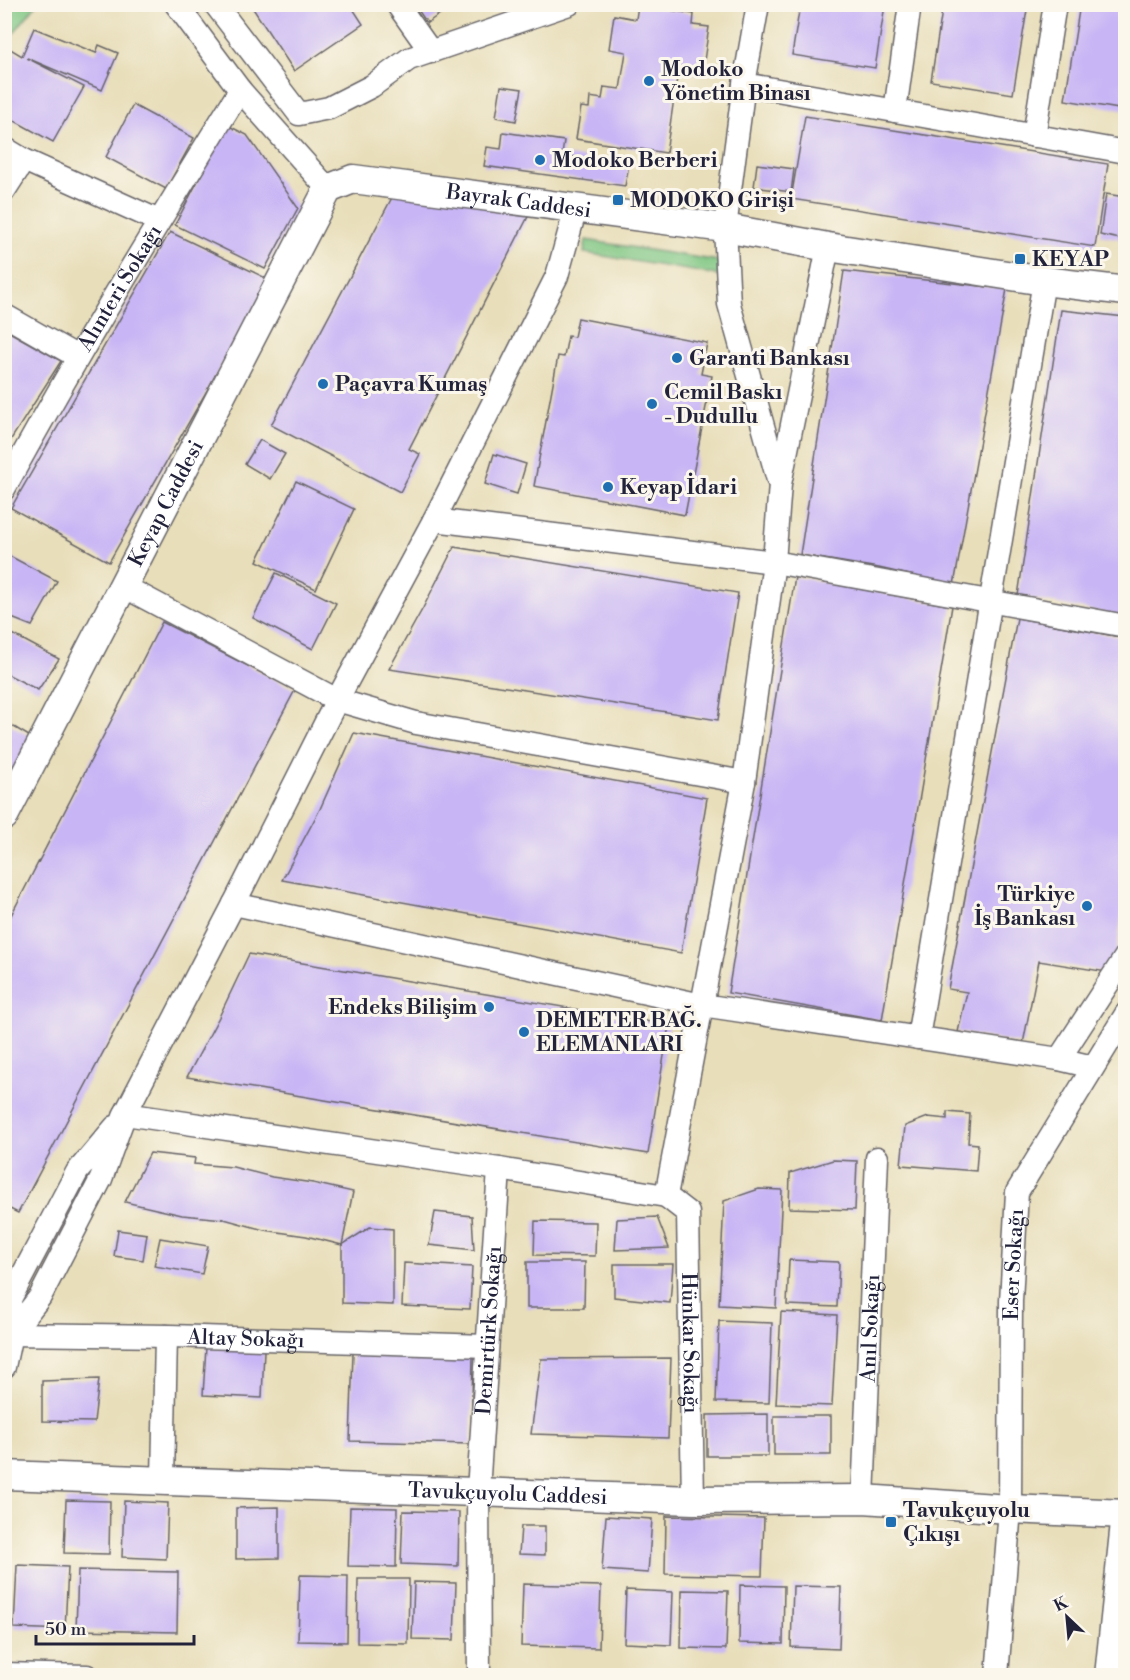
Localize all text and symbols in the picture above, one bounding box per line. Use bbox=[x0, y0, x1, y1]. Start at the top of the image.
place label: Modoko Yönetim Binası bbox=[661, 57, 811, 107]
marker: Modoko Yönetim Binası bbox=[642, 74, 656, 88]
place label: Modoko Berberi bbox=[552, 148, 718, 174]
marker: Modoko Berberi bbox=[533, 153, 547, 167]
street label: Bayrak Caddesi bbox=[444, 179, 593, 224]
place label: MODOKO Girişi bbox=[630, 188, 794, 214]
marker: MODOKO Girişi bbox=[611, 193, 625, 207]
street label: Alınteri Sokağı bbox=[72, 220, 168, 357]
place label: KEYAP bbox=[1032, 247, 1109, 273]
marker: KEYAP bbox=[1013, 252, 1027, 266]
place label: Garanti Bankası bbox=[689, 346, 850, 372]
marker: Garanti Bankası bbox=[670, 351, 684, 365]
place label: Paçavra Kumaş bbox=[335, 372, 487, 398]
marker: Paçavra Kumaş bbox=[316, 377, 330, 391]
place label: Cemil Baskı - Dudullu bbox=[664, 380, 782, 430]
marker: Cemil Baskı - Dudullu bbox=[645, 397, 659, 411]
street label: Keyap Caddesi bbox=[123, 436, 210, 571]
place label: Keyap İdari bbox=[620, 472, 737, 501]
marker: Keyap İdari bbox=[601, 480, 615, 494]
place label: Türkiye İş Bankası bbox=[974, 882, 1075, 932]
marker: Türkiye İş Bankası bbox=[1080, 899, 1094, 913]
place label: Endeks Bilişim bbox=[328, 995, 477, 1021]
marker: Endeks Bilişim bbox=[482, 1000, 496, 1014]
place label: DEMETER BAĞ. ELEMANLARI bbox=[536, 1005, 702, 1058]
marker: DEMETER BAĞ. ELEMANLARI bbox=[517, 1025, 531, 1039]
street label: Eser Sokağı bbox=[999, 1208, 1030, 1320]
street label: Demirtürk Sokağı bbox=[471, 1245, 508, 1416]
street label: Hünkar Sokağı bbox=[675, 1272, 703, 1414]
street label: Anıl Sokağı bbox=[856, 1273, 886, 1384]
street label: Altay Sokağı bbox=[186, 1324, 305, 1354]
street label: Tavukçuyolu Caddesi bbox=[407, 1478, 608, 1511]
place label: Tavukçuyolu Çıkışı bbox=[903, 1498, 1030, 1548]
marker: Tavukçuyolu Çıkışı bbox=[884, 1515, 898, 1529]
north arrow bbox=[1037, 1587, 1097, 1647]
text: K bbox=[1051, 1592, 1072, 1616]
scale bar bbox=[36, 1608, 194, 1646]
text: 50 m bbox=[45, 1618, 87, 1641]

